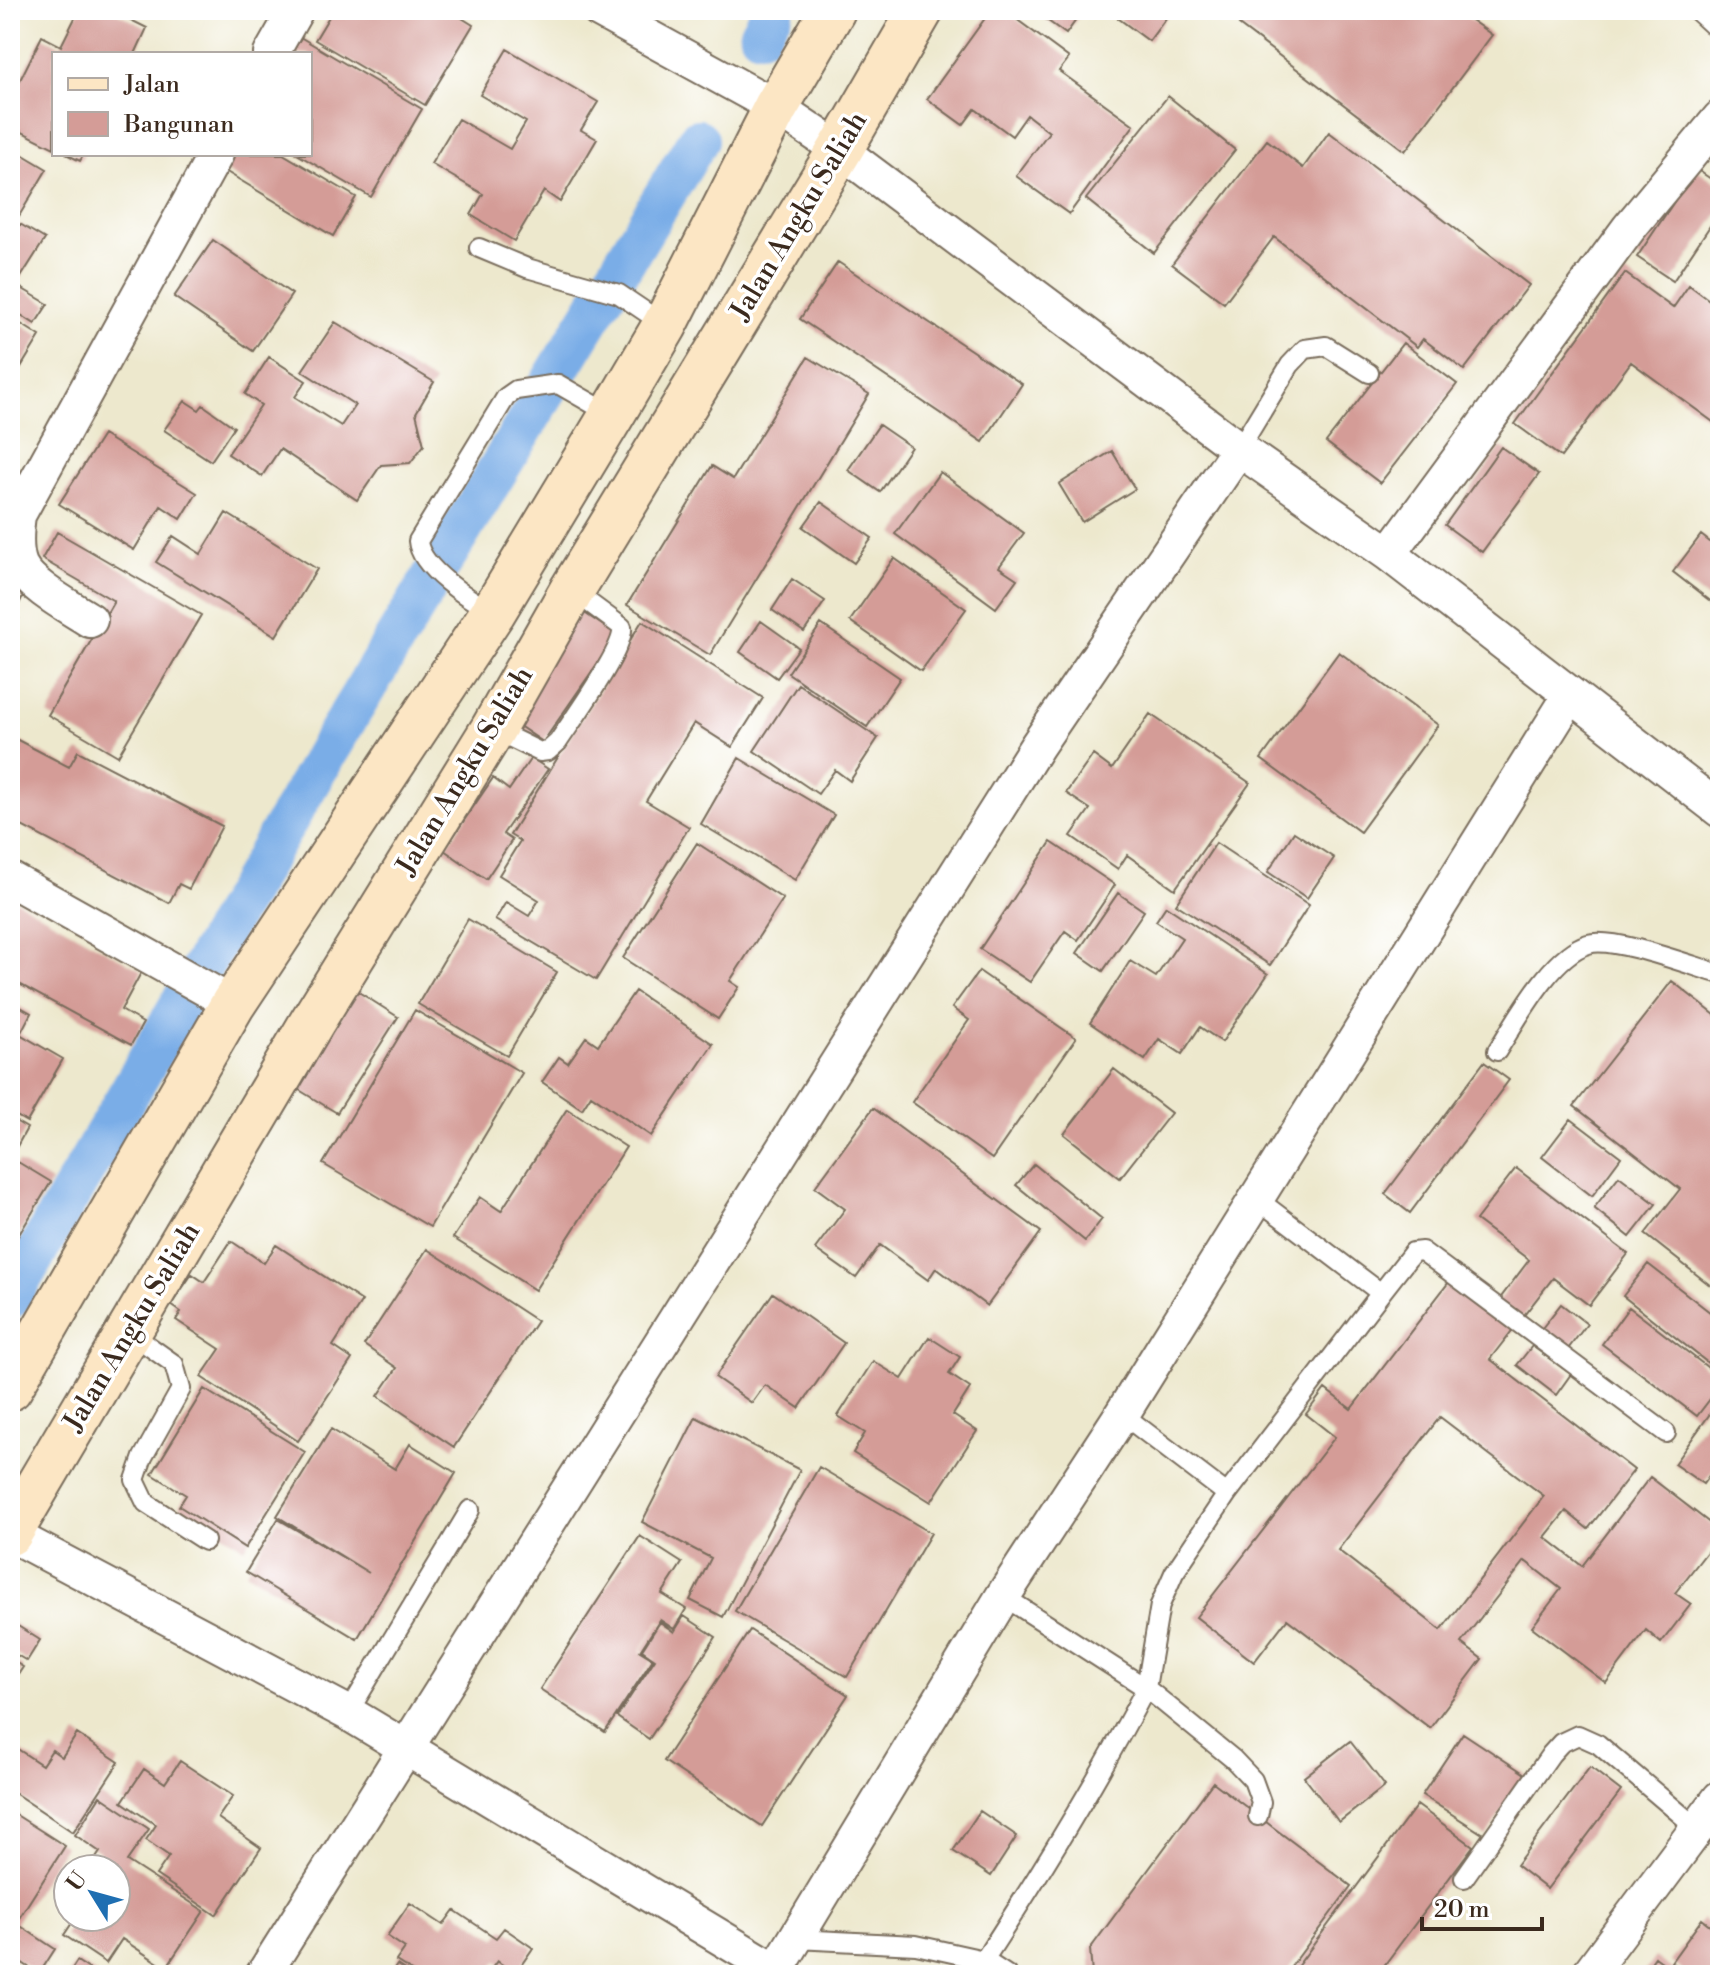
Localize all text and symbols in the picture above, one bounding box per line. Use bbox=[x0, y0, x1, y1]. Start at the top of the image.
legend bbox=[52, 52, 312, 156]
text: Jalan bbox=[123, 70, 180, 100]
street label: Jalan Angku Saliah bbox=[722, 105, 875, 328]
text: Bangunan bbox=[123, 110, 234, 140]
street label: Jalan Angku Saliah bbox=[388, 660, 541, 883]
street label: Jalan Angku Saliah bbox=[55, 1216, 208, 1439]
north arrow bbox=[52, 1853, 132, 1933]
text: U bbox=[61, 1867, 93, 1897]
scale bar bbox=[1422, 1881, 1542, 1931]
text: 20 m bbox=[1434, 1895, 1490, 1925]

